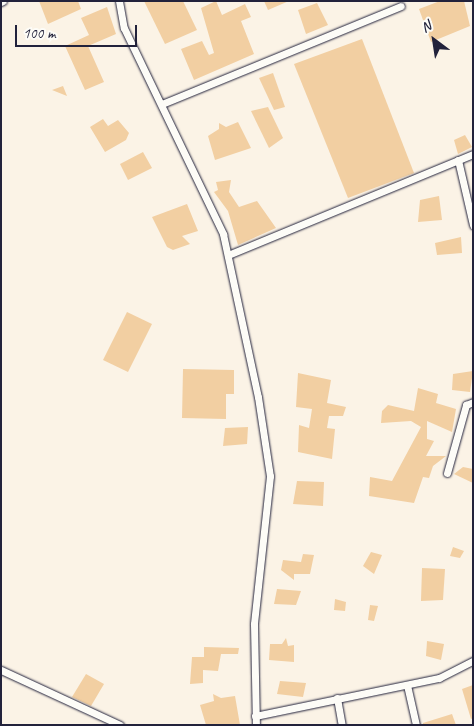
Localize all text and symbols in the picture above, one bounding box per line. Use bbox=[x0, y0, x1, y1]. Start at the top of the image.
scale bar bbox=[18, 15, 140, 47]
north arrow bbox=[409, 15, 459, 65]
text: N bbox=[418, 17, 434, 36]
text: 100 m bbox=[23, 24, 55, 43]

